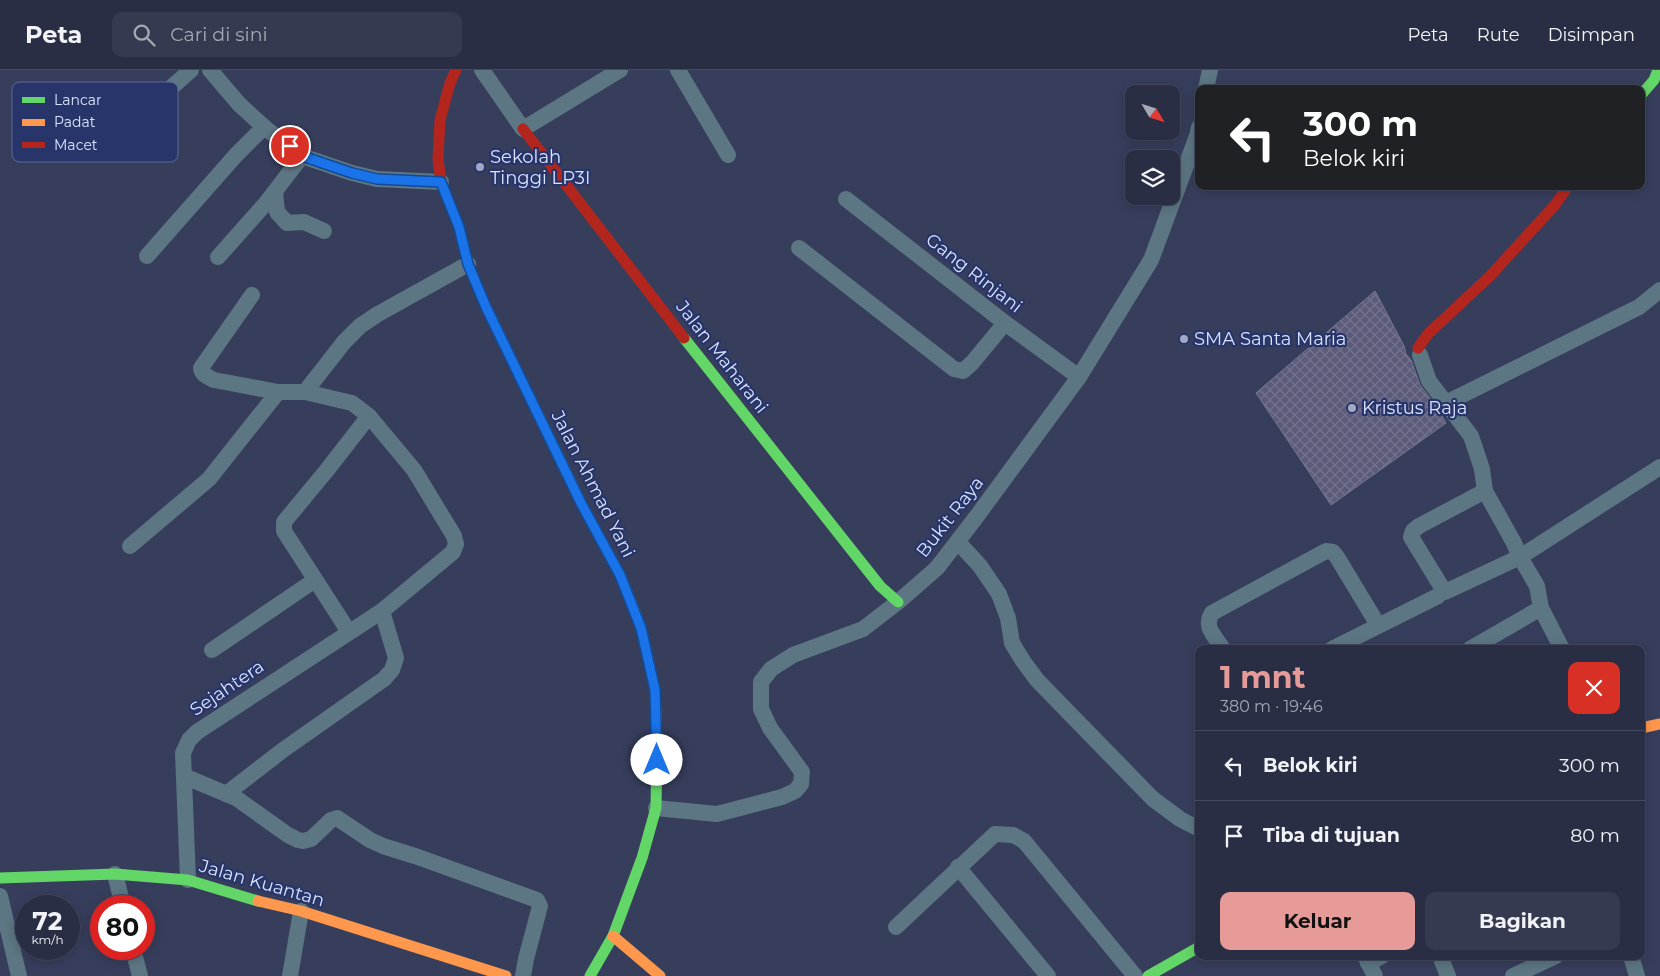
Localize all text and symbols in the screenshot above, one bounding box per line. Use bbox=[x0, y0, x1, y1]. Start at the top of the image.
search box bbox=[112, 12, 462, 57]
text: Peta bbox=[25, 20, 82, 49]
icon: search bbox=[130, 21, 158, 49]
text: Cari di sini bbox=[170, 23, 268, 46]
text: Peta bbox=[1408, 24, 1449, 46]
text: Rute bbox=[1477, 24, 1520, 46]
text: Disimpan bbox=[1548, 24, 1635, 46]
legend bbox=[12, 82, 178, 162]
north arrow bbox=[1125, 85, 1180, 140]
map controls bbox=[1125, 85, 1180, 205]
text: Lancar bbox=[54, 91, 102, 109]
text: 300 m bbox=[1303, 102, 1418, 145]
icon: left bbox=[1220, 105, 1285, 170]
text: Padat bbox=[54, 113, 96, 131]
pin bbox=[269, 125, 311, 167]
icon: arrive bbox=[276, 132, 304, 160]
text: Macet bbox=[54, 136, 98, 154]
text: Belok kiri bbox=[1303, 145, 1405, 172]
place label: Sekolah Tinggi LP3I bbox=[490, 146, 590, 189]
button: layers bbox=[1125, 150, 1180, 205]
marker: Sekolah Tinggi LP3I bbox=[474, 161, 486, 173]
street label: Gang Rinjani bbox=[921, 229, 1027, 317]
street label: Jalan Maharani bbox=[671, 296, 773, 418]
place label: SMA Santa Maria bbox=[1194, 328, 1346, 350]
marker: SMA Santa Maria bbox=[1178, 333, 1190, 345]
place label: Kristus Raja bbox=[1362, 397, 1467, 419]
marker: Kristus Raja bbox=[1346, 402, 1358, 414]
street label: Jalan Ahmad Yani bbox=[546, 406, 639, 561]
street label: Bukit Raya bbox=[912, 472, 988, 562]
street label: Sejahtera bbox=[186, 655, 268, 721]
text: 1 mnt bbox=[1220, 659, 1306, 696]
button: close bbox=[1568, 662, 1620, 714]
text: 380 m · 19:46 bbox=[1220, 697, 1323, 716]
position arrow bbox=[630, 733, 682, 785]
icon: left bbox=[1220, 752, 1248, 780]
text: Belok kiri bbox=[1263, 754, 1358, 777]
text: 300 m bbox=[1559, 754, 1620, 777]
icon: arrive bbox=[1220, 822, 1248, 850]
text: Tiba di tujuan bbox=[1263, 824, 1400, 847]
text: 80 m bbox=[1570, 824, 1620, 847]
street label: Jalan Kuantan bbox=[196, 854, 327, 911]
button: Keluar bbox=[1220, 892, 1415, 950]
button: Bagikan bbox=[1425, 892, 1620, 950]
speed limit sign: 80 bbox=[90, 895, 155, 960]
text: 72 bbox=[32, 906, 63, 936]
text: km/h bbox=[31, 932, 64, 947]

